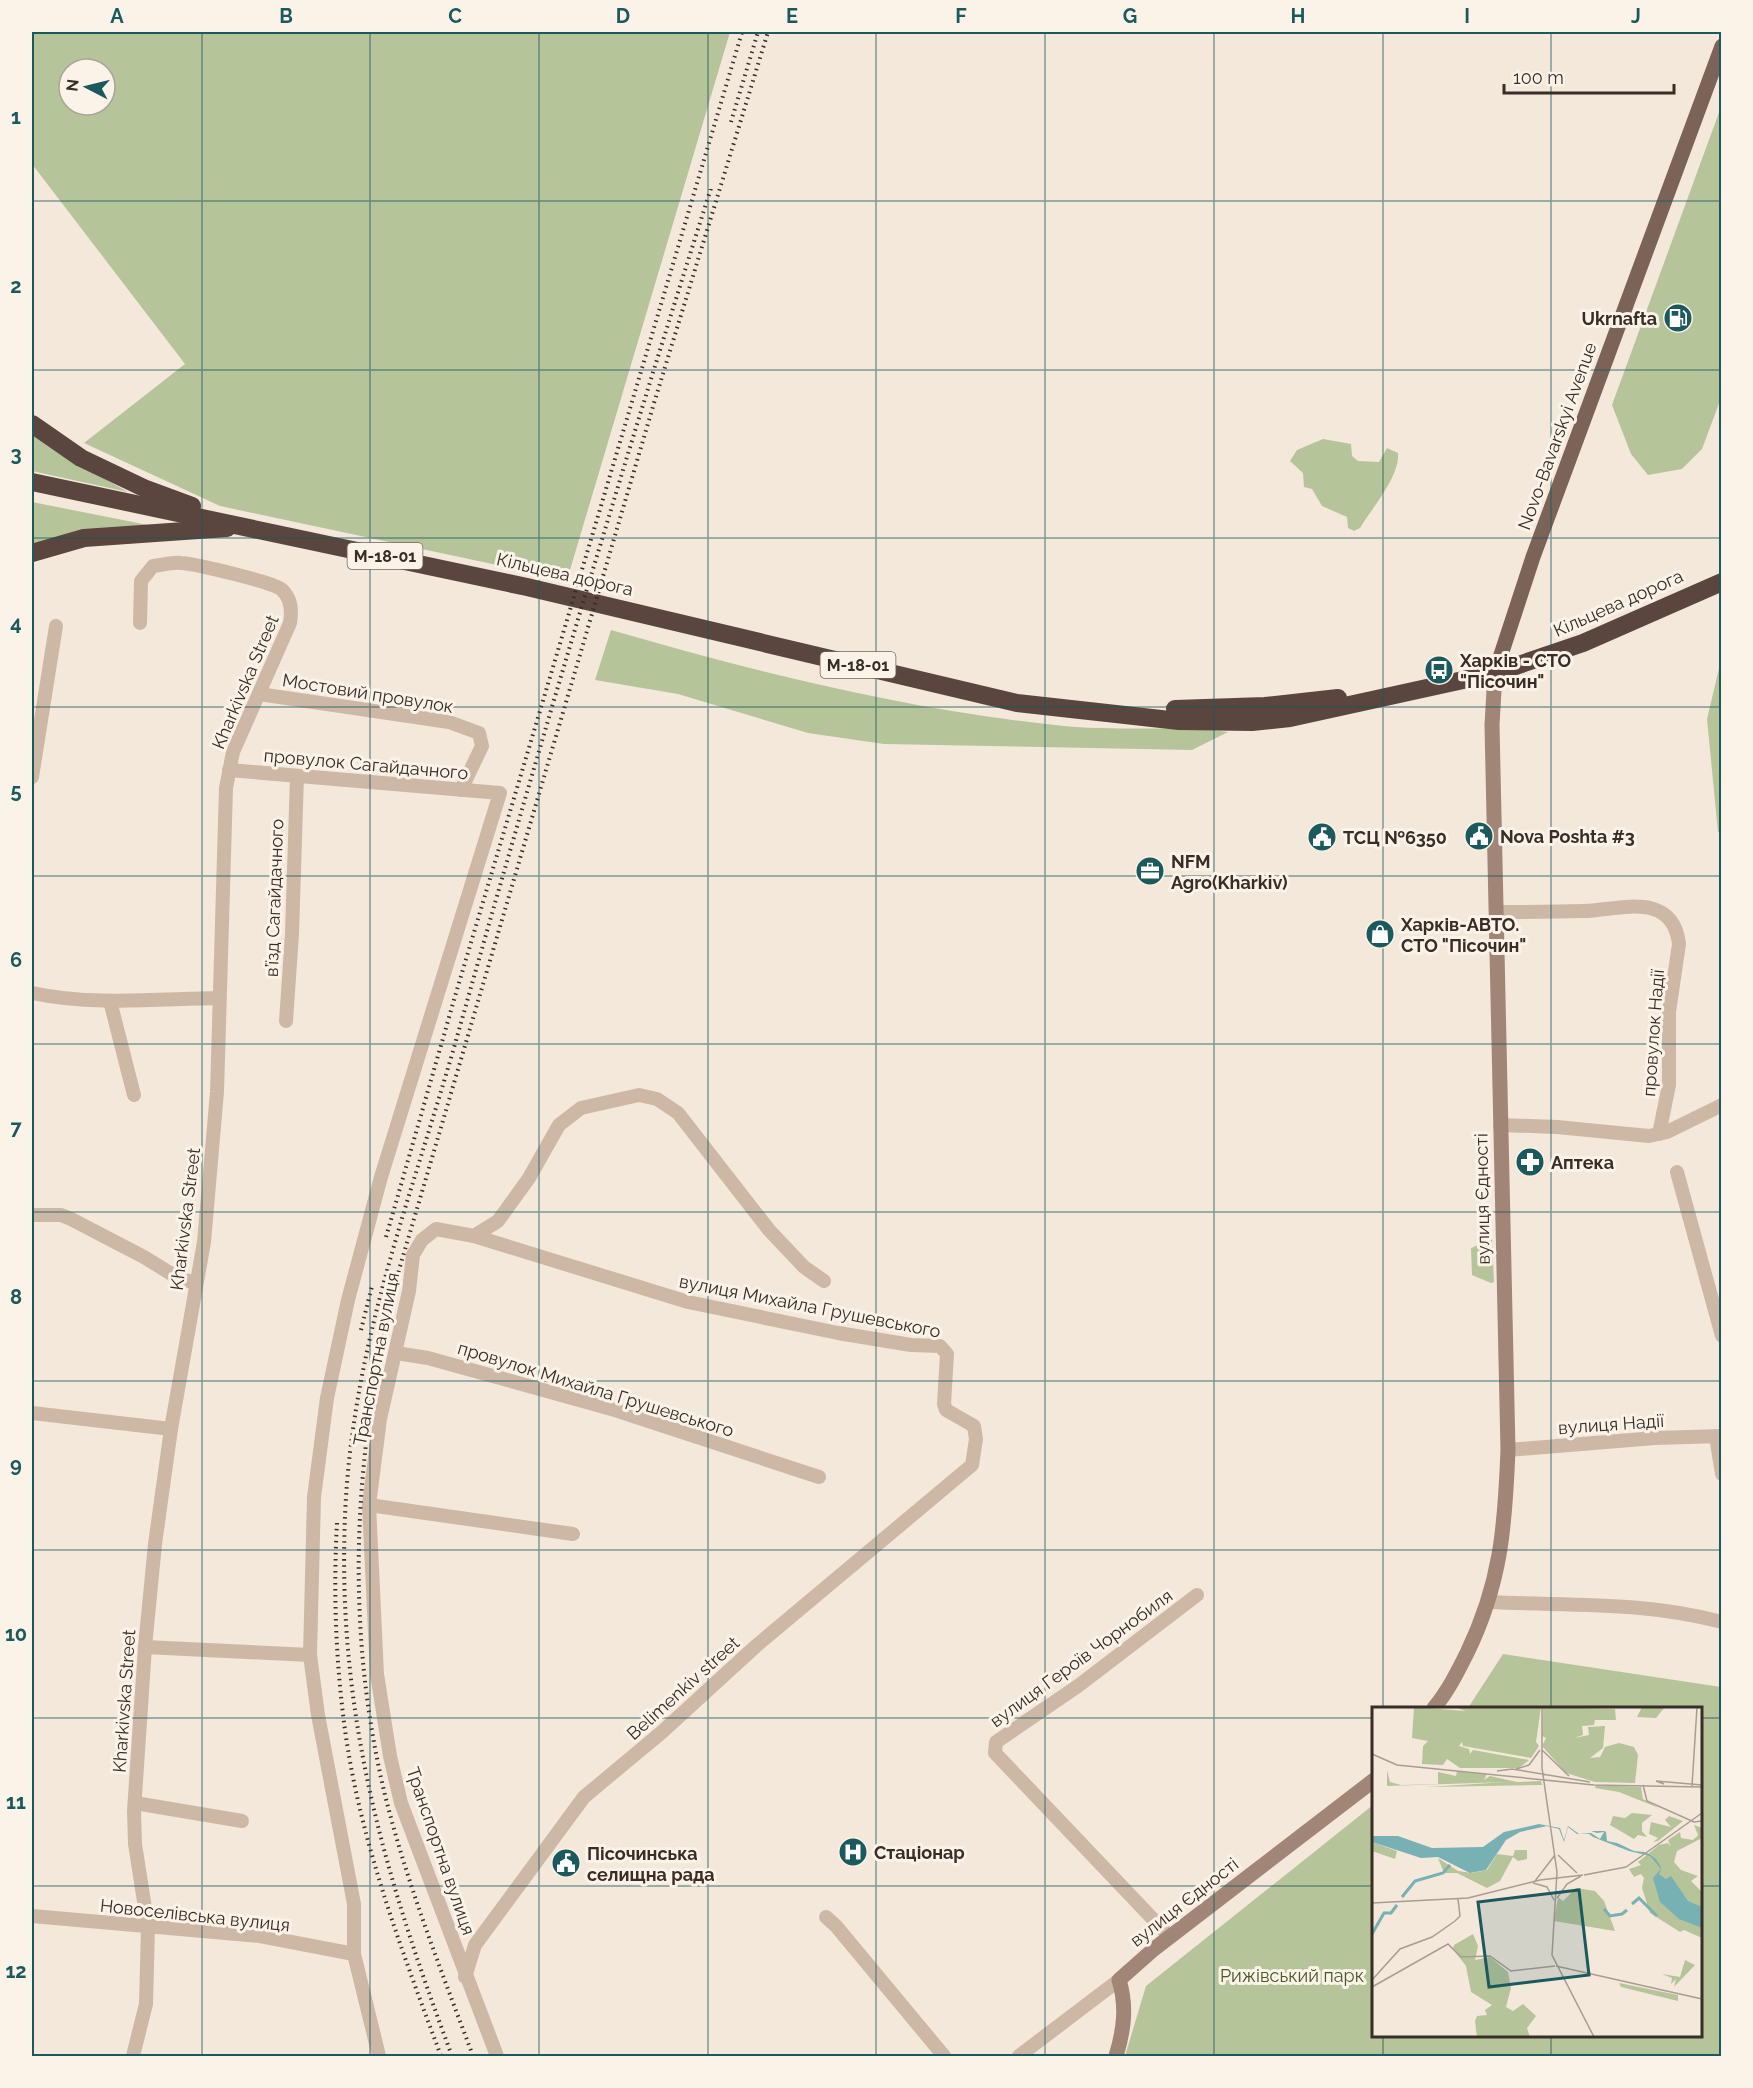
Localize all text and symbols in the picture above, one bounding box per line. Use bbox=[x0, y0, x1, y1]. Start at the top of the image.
text: A bbox=[110, 4, 124, 28]
text: B bbox=[279, 4, 293, 28]
text: C bbox=[448, 4, 462, 28]
text: D bbox=[616, 4, 630, 28]
text: E bbox=[786, 4, 798, 28]
text: F bbox=[955, 4, 967, 28]
text: G bbox=[1123, 4, 1137, 28]
text: H bbox=[1291, 4, 1305, 28]
text: I bbox=[1464, 4, 1470, 28]
text: J bbox=[1631, 4, 1641, 28]
north arrow bbox=[57, 57, 117, 117]
scale bar bbox=[1504, 57, 1674, 95]
text: 100 m bbox=[1513, 67, 1564, 88]
text: N bbox=[62, 78, 83, 92]
text: 1 bbox=[11, 105, 21, 129]
text: 2 bbox=[10, 274, 22, 298]
fuel station icon: Ukrnafta bbox=[1662, 302, 1694, 334]
place label: Ukrnafta bbox=[1582, 308, 1657, 329]
street label: Novo-Bavarskyi Avenue bbox=[1513, 339, 1601, 533]
text: 3 bbox=[10, 442, 22, 466]
road number: М-18-01 bbox=[348, 543, 422, 569]
street label: Кільцева дорога bbox=[495, 548, 635, 600]
street label: Кільцева дорога bbox=[1550, 565, 1686, 641]
text: 4 bbox=[10, 611, 22, 635]
street label: Kharkivska Street bbox=[207, 612, 283, 752]
place label: Харків - СТО "Пісочин" bbox=[1459, 650, 1572, 692]
road number: М-18-01 bbox=[820, 652, 896, 678]
bus stop icon: Харків - СТО "Пісочин" bbox=[1423, 654, 1455, 686]
street label: Мостовий провулок bbox=[281, 669, 455, 717]
street label: провулок Сагайдачного bbox=[263, 745, 469, 783]
text: 5 bbox=[10, 779, 22, 803]
street label: в’їзд Сагайдачного bbox=[261, 818, 287, 977]
public building icon: Nova Poshta #3 bbox=[1463, 820, 1495, 852]
public building icon: ТСЦ №6350 bbox=[1306, 821, 1338, 853]
place label: Nova Poshta #3 bbox=[1500, 826, 1635, 847]
place label: ТСЦ №6350 bbox=[1343, 827, 1447, 848]
place label: NFM Agro(Kharkiv) bbox=[1171, 851, 1288, 893]
office icon: NFM Agro(Kharkiv) bbox=[1134, 855, 1166, 887]
place label: Харків-АВТО. СТО "Пісочин" bbox=[1400, 914, 1526, 956]
shop icon: Харків-АВТО. СТО "Пісочин" bbox=[1364, 918, 1396, 950]
text: 6 bbox=[10, 948, 22, 972]
street label: провулок Надії bbox=[1638, 969, 1668, 1097]
text: 7 bbox=[10, 1116, 22, 1140]
street label: вулиця Єдності bbox=[1470, 1133, 1494, 1265]
street label: Kharkivska Street bbox=[166, 1146, 204, 1292]
pharmacy icon: Аптека bbox=[1514, 1146, 1546, 1178]
place label: Аптека bbox=[1551, 1152, 1614, 1173]
street label: Транспортна вулиця bbox=[349, 1270, 403, 1448]
street label: вулиця Михайла Грушевського bbox=[677, 1270, 943, 1342]
text: 8 bbox=[10, 1285, 22, 1309]
street label: провулок Михайла Грушевського bbox=[455, 1337, 737, 1441]
street label: вулиця Надії bbox=[1557, 1410, 1665, 1438]
text: 9 bbox=[10, 1453, 22, 1477]
street label: вулиця Героїв Чорнобиля bbox=[986, 1585, 1176, 1731]
text: 10 bbox=[5, 1622, 27, 1646]
street label: Kharkivska Street bbox=[109, 1629, 139, 1773]
street label: Belimenkiv street bbox=[622, 1632, 744, 1744]
inset map bbox=[1372, 1707, 1702, 2037]
street label: Транспортна вулиця bbox=[402, 1764, 480, 1938]
text: 11 bbox=[6, 1790, 26, 1814]
hospital icon: Стаціонар bbox=[837, 1836, 869, 1868]
place label: Стаціонар bbox=[874, 1842, 965, 1863]
place label: Пісочинська селищна рада bbox=[587, 1843, 715, 1885]
public building icon: Пісочинська селищна рада bbox=[550, 1847, 582, 1879]
street label: вулиця Єдності bbox=[1126, 1853, 1242, 1951]
street label: Новоселівська вулиця bbox=[99, 1895, 291, 1935]
text: 12 bbox=[5, 1959, 27, 1983]
park label: Рижівський парк bbox=[1220, 1965, 1364, 1986]

